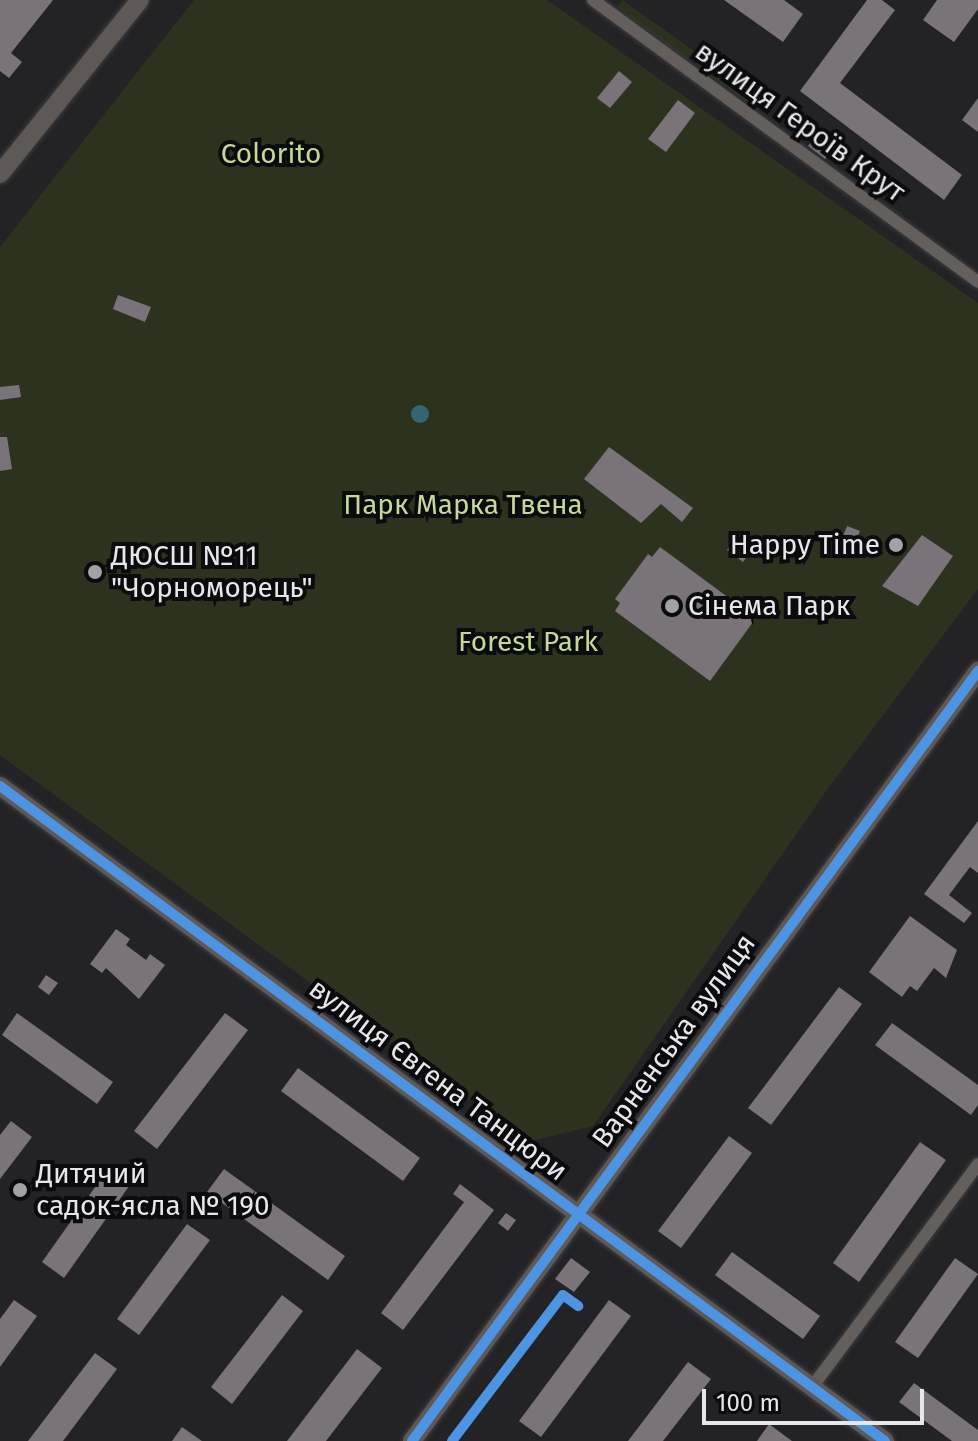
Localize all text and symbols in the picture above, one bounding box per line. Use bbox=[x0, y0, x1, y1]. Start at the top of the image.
street label: вулиця Героїв Крут bbox=[689, 35, 911, 209]
park label: Colorito bbox=[221, 137, 321, 171]
park label: Парк Марка Твена bbox=[343, 488, 583, 522]
place label: Happy Time bbox=[730, 528, 880, 562]
marker: Happy Time bbox=[887, 536, 905, 554]
place label: ДЮСШ №11 "Чорноморець" bbox=[111, 539, 313, 605]
marker: ДЮСШ №11 "Чорноморець" bbox=[86, 563, 104, 581]
place label: Сінема Парк bbox=[688, 589, 850, 623]
marker: Сінема Парк bbox=[663, 597, 681, 615]
park label: Forest Park bbox=[458, 625, 598, 659]
street label: Варненська вулиця bbox=[585, 928, 763, 1154]
street label: вулиця Євгена Танцюри bbox=[302, 972, 574, 1188]
place label: Дитячий садок-ясла № 190 bbox=[36, 1157, 270, 1223]
marker: Дитячий садок-ясла № 190 bbox=[11, 1181, 29, 1199]
scale bar bbox=[706, 1373, 928, 1423]
text: 100 m bbox=[716, 1389, 780, 1417]

